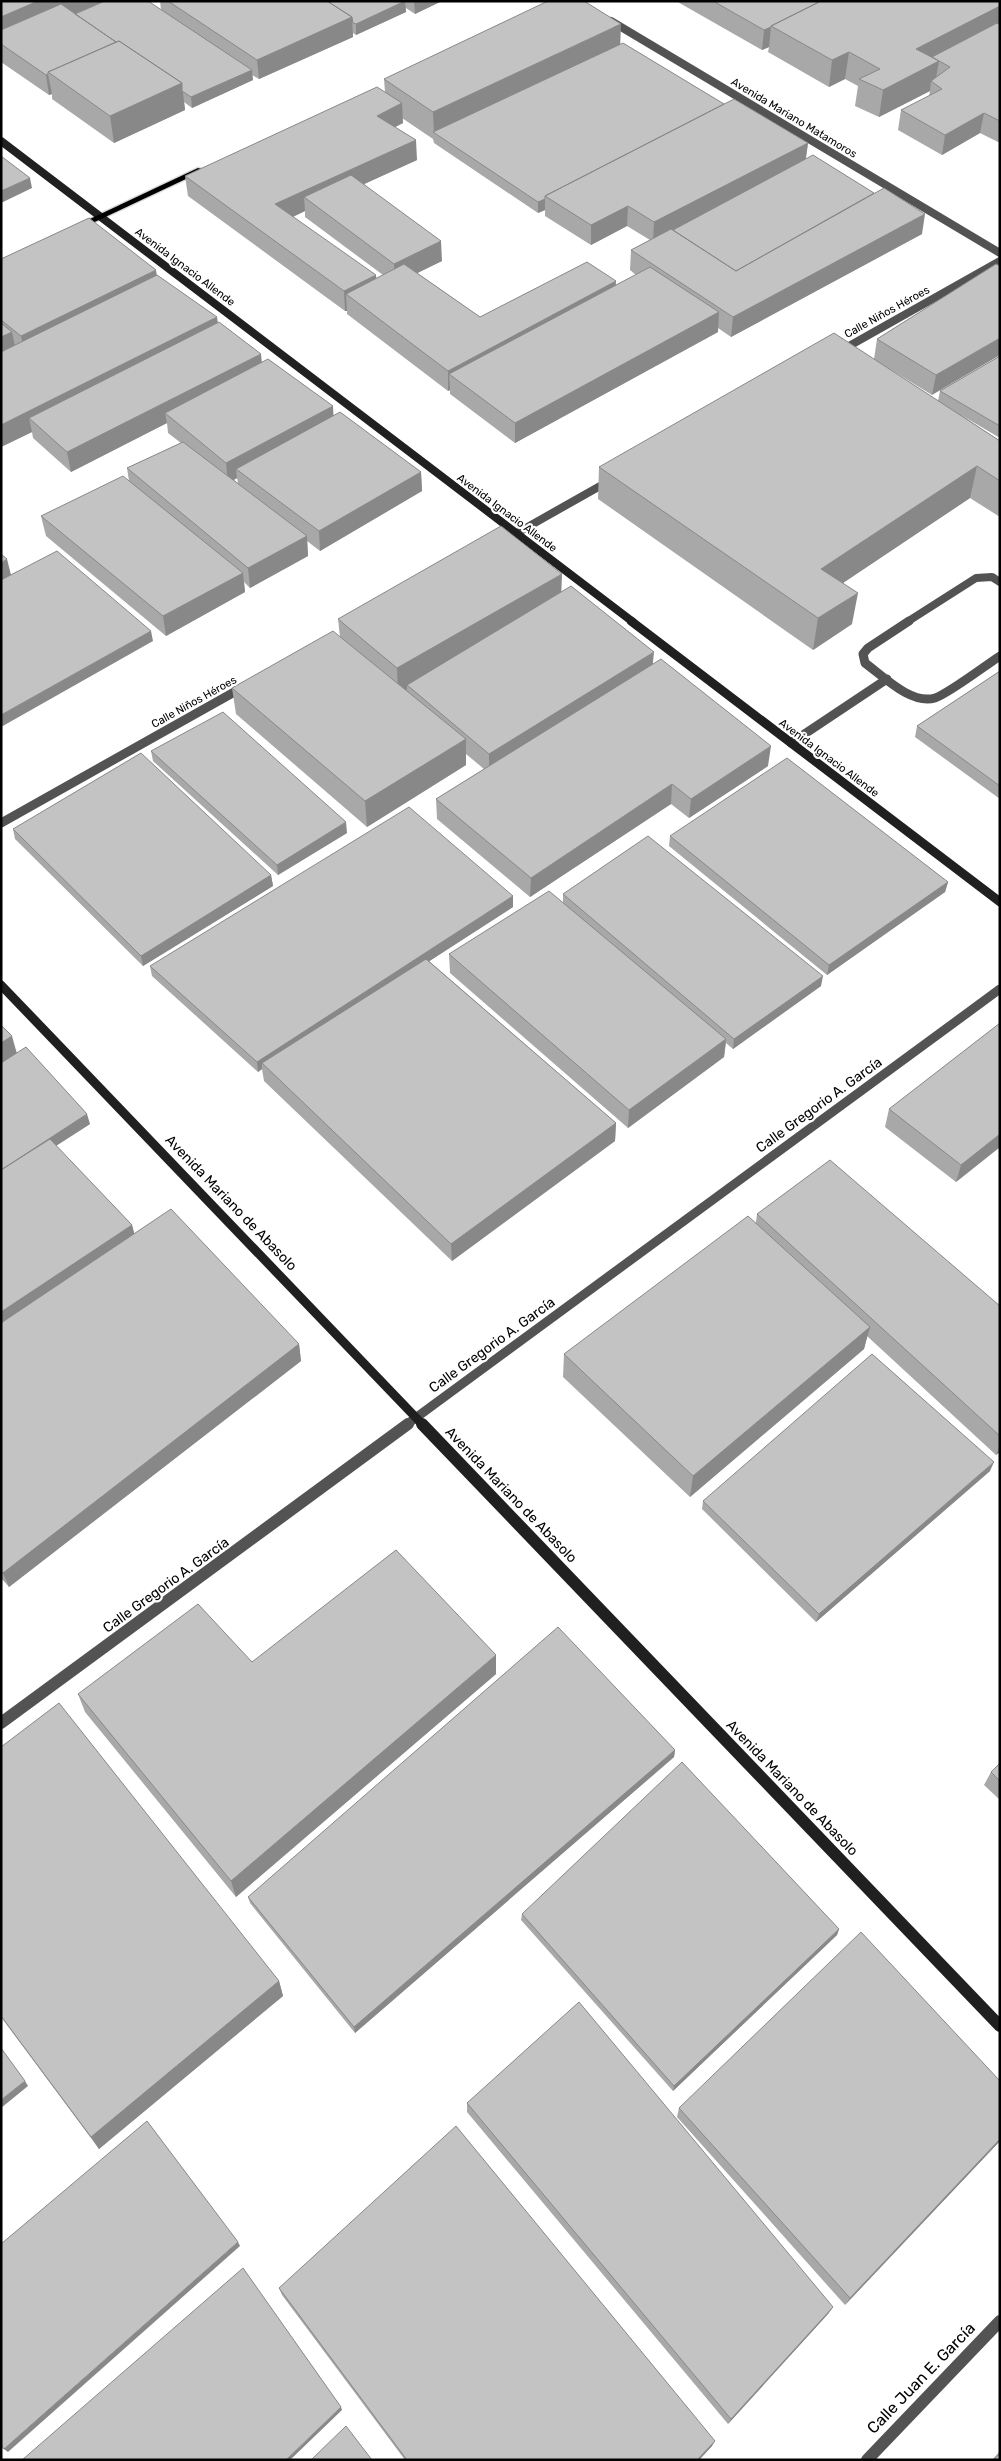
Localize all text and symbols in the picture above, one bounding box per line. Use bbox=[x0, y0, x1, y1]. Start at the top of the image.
street label: Avenida Mariano Matamoros bbox=[729, 75, 860, 161]
street label: Avenida Ignacio Allende bbox=[132, 225, 238, 309]
street label: Calle Niños Héroes bbox=[842, 283, 932, 341]
street label: Avenida Ignacio Allende bbox=[454, 471, 560, 555]
street label: Calle Niños Héroes bbox=[149, 673, 239, 731]
street label: Avenida Ignacio Allende bbox=[776, 716, 882, 800]
street label: Calle Gregorio A. García bbox=[753, 1054, 885, 1156]
street label: Avenida Mariano de Abasolo bbox=[162, 1132, 300, 1274]
street label: Calle Gregorio A. García bbox=[426, 1294, 558, 1396]
street label: Avenida Mariano de Abasolo bbox=[442, 1424, 580, 1566]
street label: Calle Gregorio A. García bbox=[100, 1534, 232, 1636]
street label: Avenida Mariano de Abasolo bbox=[723, 1717, 861, 1859]
street label: Calle Juan E. García bbox=[863, 2318, 979, 2438]

